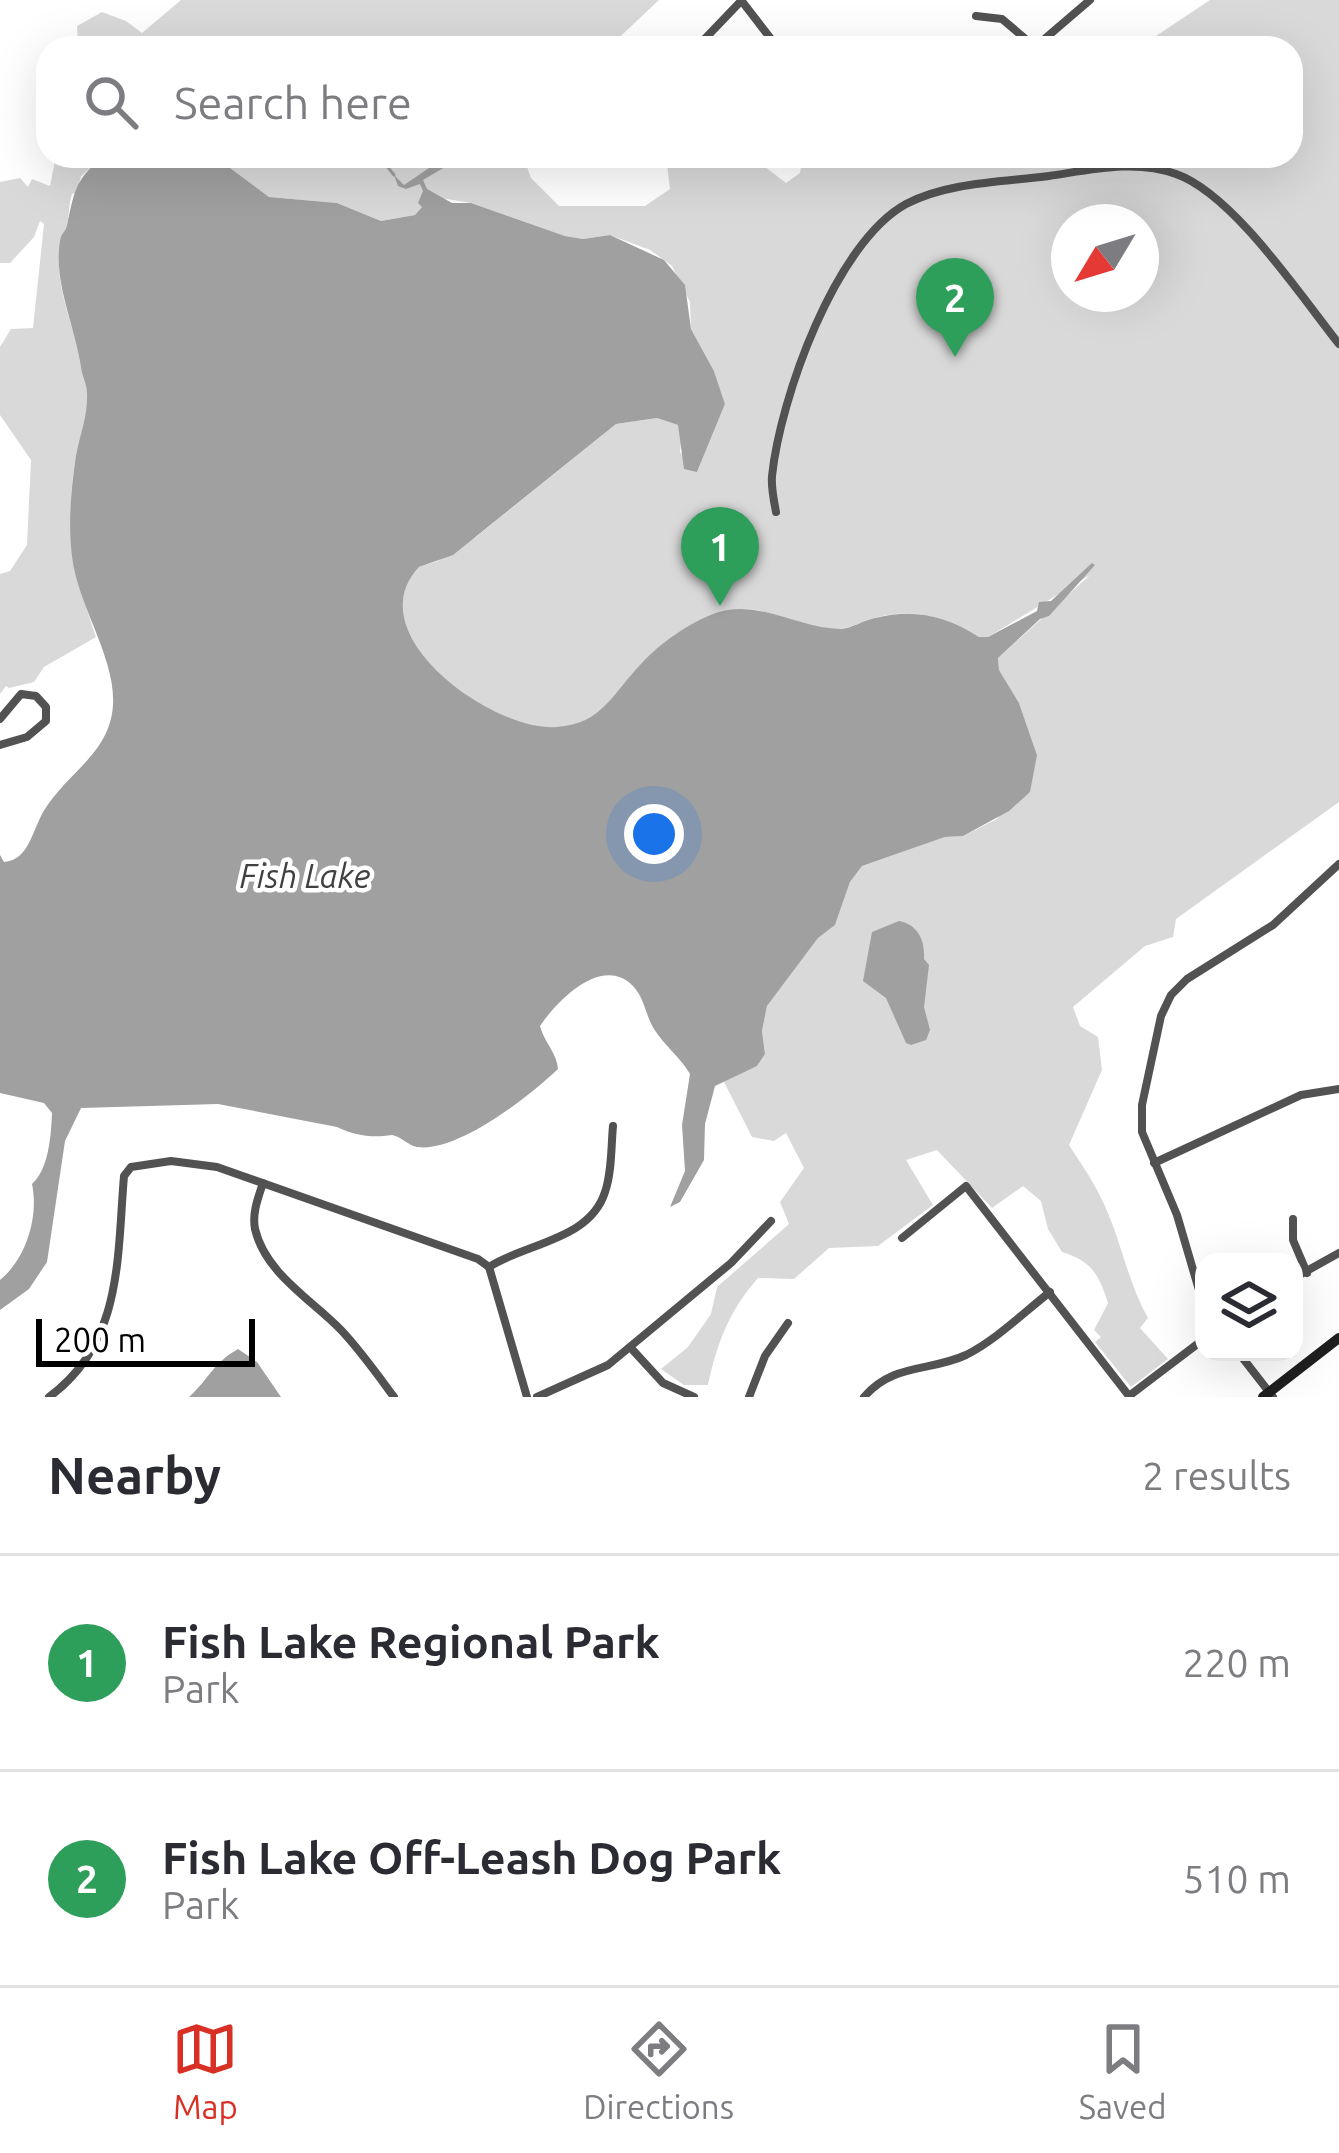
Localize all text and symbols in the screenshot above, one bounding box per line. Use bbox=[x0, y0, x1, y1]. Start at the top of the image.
search box bbox=[36, 36, 1303, 168]
icon: search bbox=[78, 69, 144, 135]
text: Search here bbox=[174, 77, 412, 128]
north arrow bbox=[1051, 204, 1159, 312]
pin: 2 bbox=[916, 258, 994, 357]
pin: 1 bbox=[681, 507, 759, 606]
your location bbox=[624, 804, 684, 864]
water label: Fish Lake bbox=[240, 857, 371, 894]
map controls bbox=[1195, 1253, 1303, 1361]
button: layers bbox=[1195, 1253, 1303, 1361]
scale bar bbox=[36, 1313, 255, 1366]
text: 200 m bbox=[54, 1321, 146, 1358]
text: Nearby bbox=[48, 1446, 221, 1504]
text: 2 results bbox=[1142, 1454, 1291, 1497]
text: Fish Lake Regional Park bbox=[162, 1616, 660, 1667]
text: 1 bbox=[76, 1641, 98, 1684]
text: 220 m bbox=[1182, 1641, 1291, 1684]
text: Park bbox=[162, 1667, 240, 1710]
text: Fish Lake Off-Leash Dog Park bbox=[162, 1832, 781, 1883]
text: 2 bbox=[76, 1857, 98, 1900]
text: 510 m bbox=[1182, 1857, 1291, 1900]
text: Park bbox=[162, 1883, 240, 1926]
tab: Map bbox=[172, 2016, 238, 2125]
tab: Directions bbox=[583, 2016, 734, 2125]
tab: Saved bbox=[1079, 2016, 1167, 2125]

